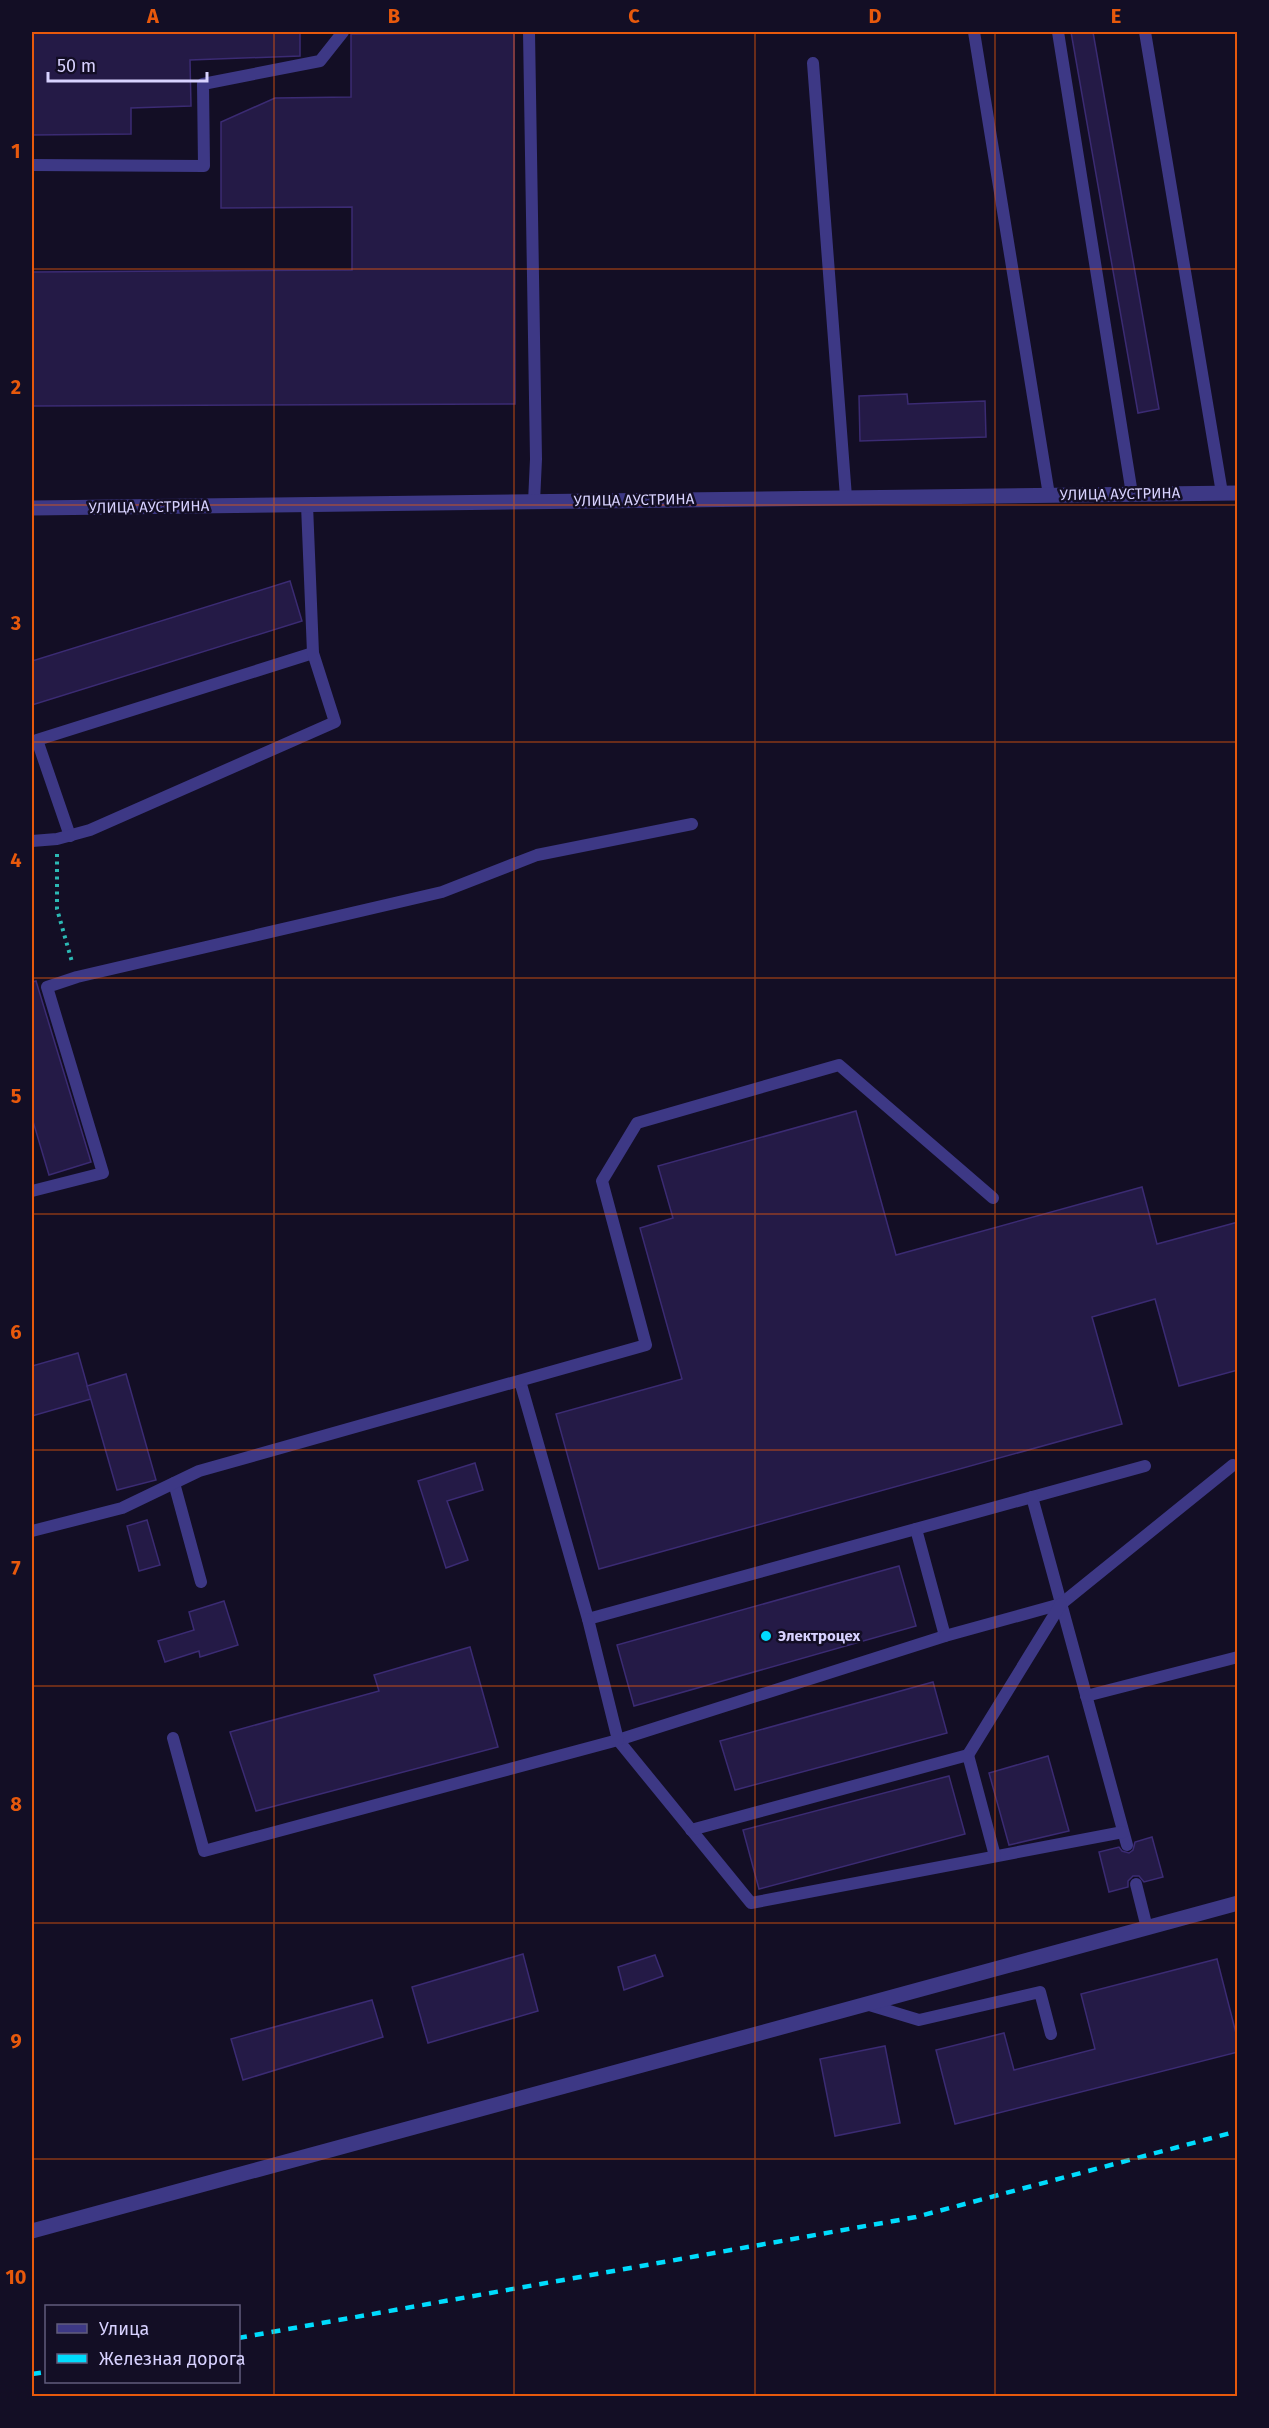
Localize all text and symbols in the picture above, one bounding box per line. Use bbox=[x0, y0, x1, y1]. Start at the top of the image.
text: A bbox=[146, 4, 160, 28]
text: B bbox=[388, 4, 400, 28]
text: C bbox=[628, 4, 640, 28]
text: D bbox=[868, 4, 882, 28]
text: E bbox=[1111, 4, 1121, 28]
scale bar bbox=[48, 45, 207, 83]
text: 50 m bbox=[57, 55, 96, 77]
text: 1 bbox=[11, 139, 21, 163]
text: 2 bbox=[11, 375, 21, 399]
street label: УЛИЦА АУСТРИНА bbox=[1060, 484, 1181, 504]
street label: УЛИЦА АУСТРИНА bbox=[574, 490, 695, 510]
street label: УЛИЦА АУСТРИНА bbox=[89, 497, 210, 517]
text: 3 bbox=[10, 611, 21, 635]
text: 4 bbox=[10, 848, 22, 872]
text: 5 bbox=[11, 1084, 22, 1108]
text: 6 bbox=[10, 1320, 22, 1344]
text: 7 bbox=[11, 1556, 21, 1580]
place label: Электроцех bbox=[778, 1627, 861, 1645]
marker: Электроцех bbox=[759, 1629, 773, 1643]
text: 8 bbox=[10, 1792, 22, 1816]
text: 9 bbox=[10, 2029, 22, 2053]
text: 10 bbox=[6, 2265, 26, 2289]
legend bbox=[45, 2305, 240, 2383]
text: Улица bbox=[99, 2318, 149, 2340]
text: Железная дорога bbox=[99, 2348, 246, 2370]

